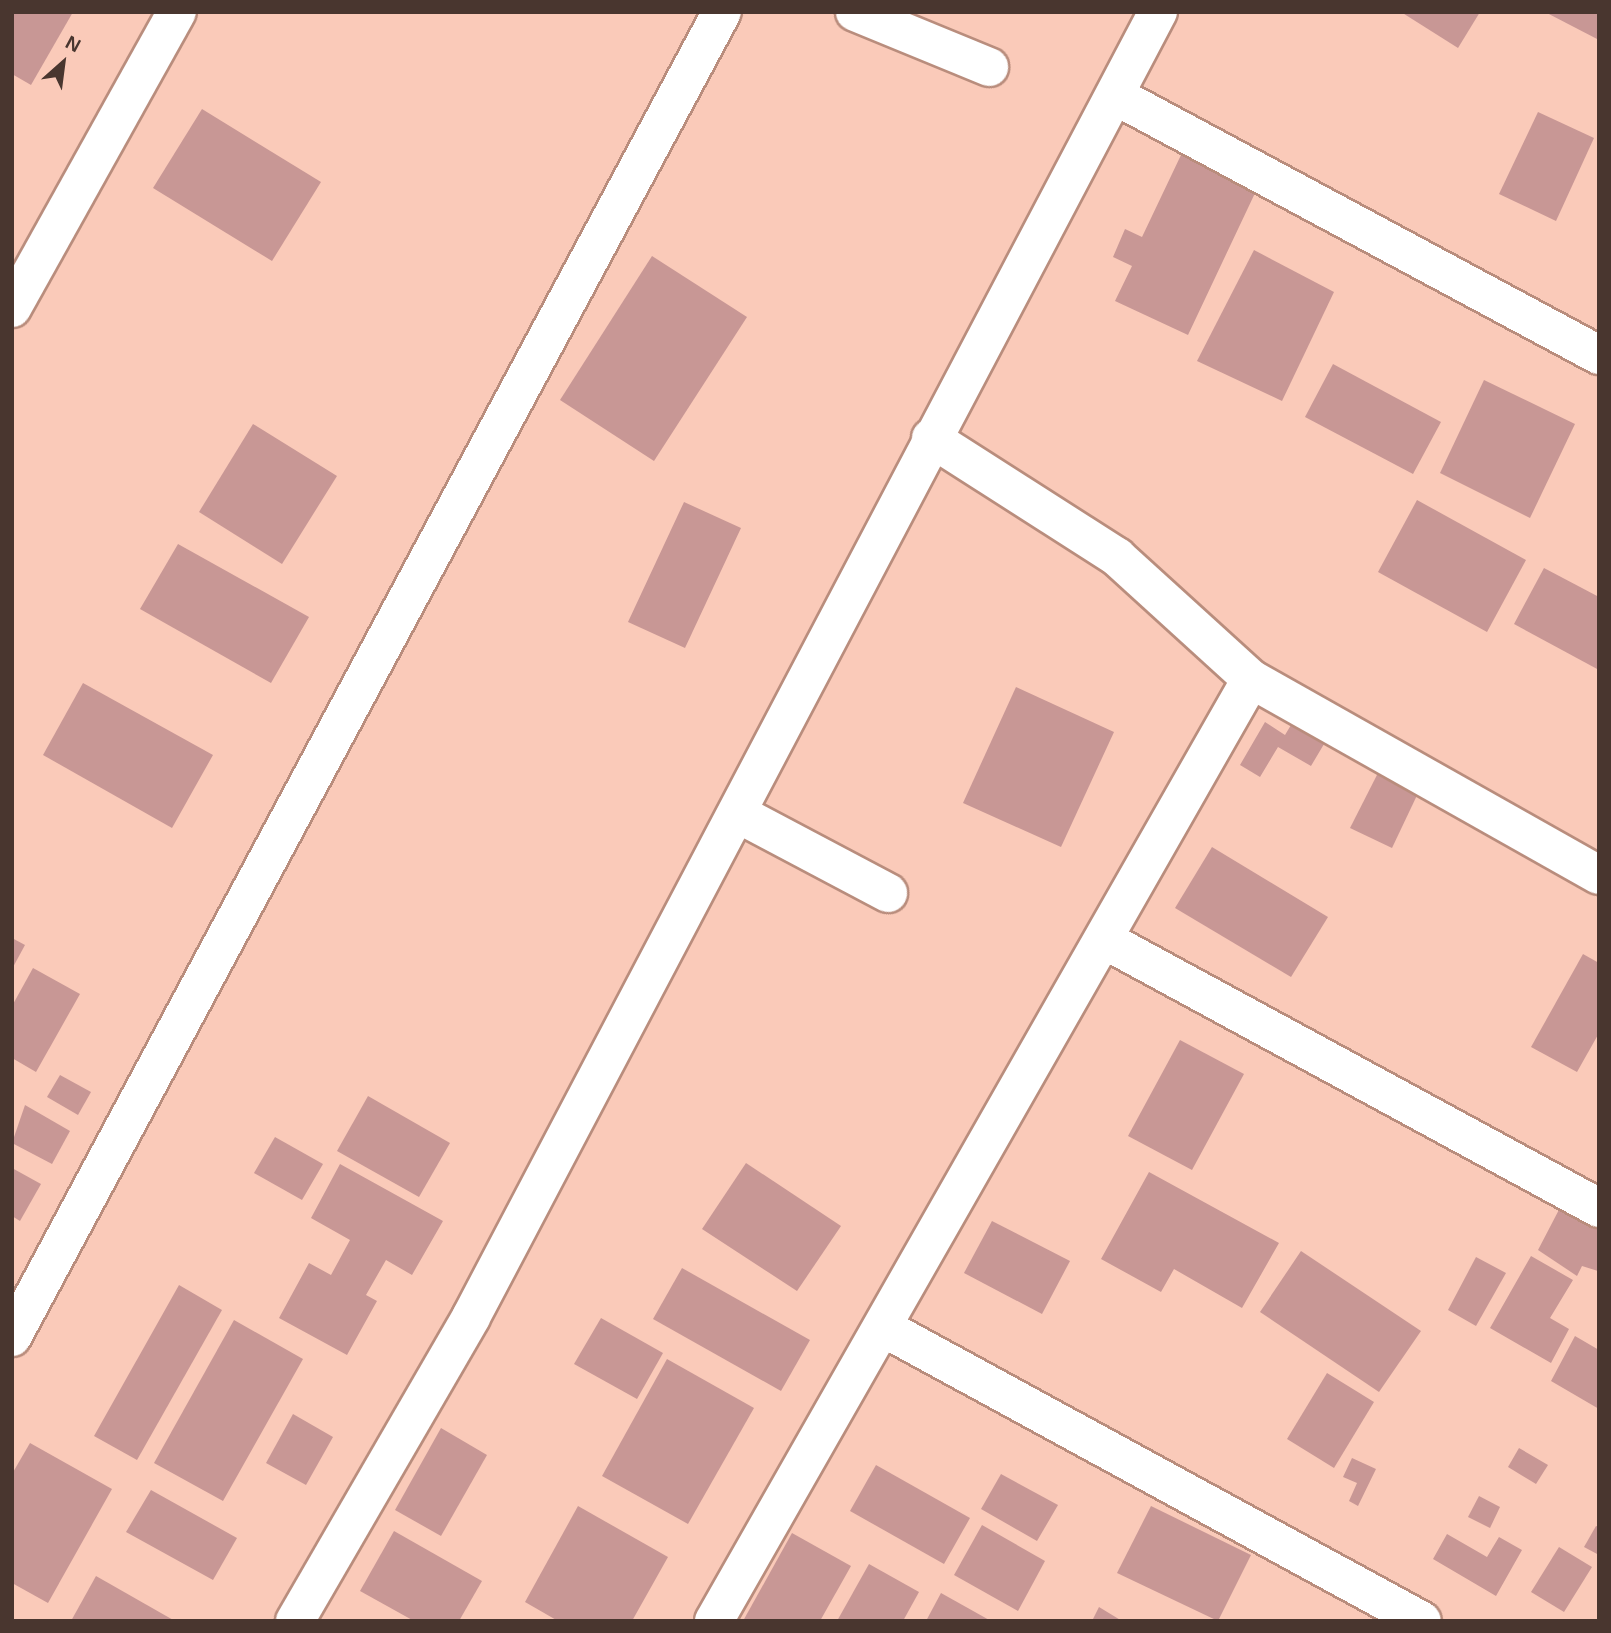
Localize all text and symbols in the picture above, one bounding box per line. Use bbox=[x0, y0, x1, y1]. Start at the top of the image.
north arrow bbox=[28, 28, 98, 98]
text: N bbox=[62, 32, 84, 57]

